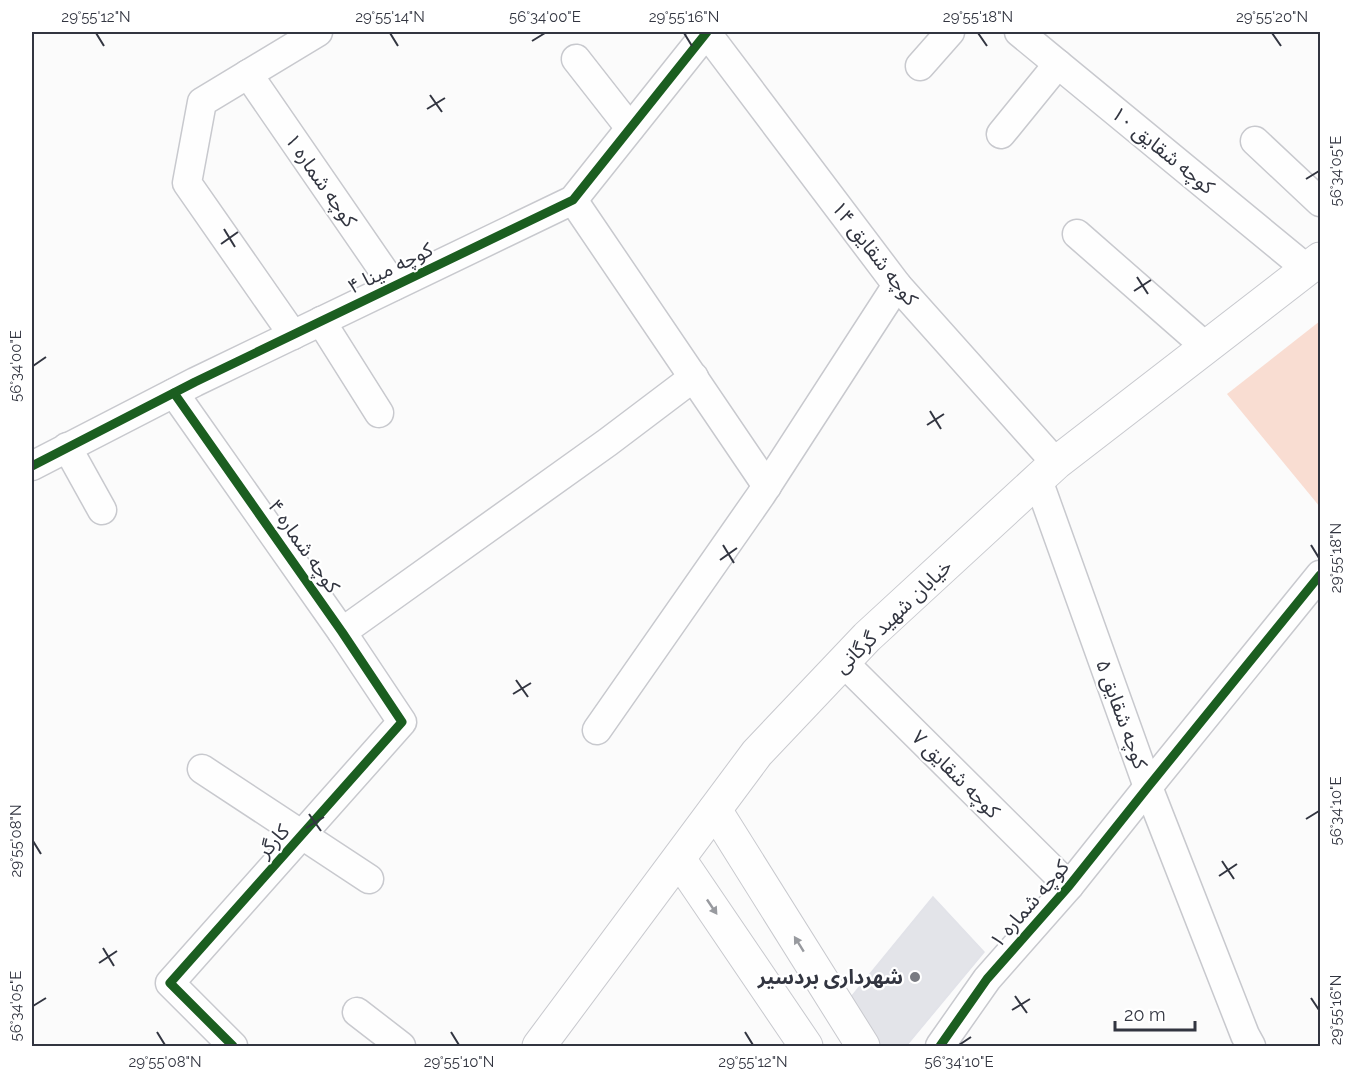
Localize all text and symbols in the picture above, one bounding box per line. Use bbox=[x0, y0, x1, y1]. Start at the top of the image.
text: 29°55'12"N bbox=[61, 8, 131, 26]
text: 29°55'14"N bbox=[355, 8, 425, 26]
text: 56°34'00"E bbox=[509, 8, 581, 26]
text: 29°55'16"N bbox=[649, 8, 719, 26]
text: 29°55'18"N bbox=[943, 8, 1013, 26]
text: 29°55'20"N bbox=[1236, 8, 1308, 26]
street label: کوچه شقایق ۱۰ bbox=[1106, 101, 1220, 200]
street label: کوچه شماره ۱ bbox=[279, 129, 362, 233]
text: 56°34'05"E bbox=[1327, 136, 1345, 206]
street label: کوچه شقایق ۱۴ bbox=[826, 196, 924, 311]
street label: کوچه مینا ۴ bbox=[344, 237, 438, 300]
text: 56°34'00"E bbox=[7, 330, 25, 402]
street label: کوچه شماره ۴ bbox=[262, 495, 345, 599]
text: 29°55'18"N bbox=[1327, 523, 1345, 593]
street label: خیابان شهید گرگانی bbox=[829, 554, 957, 678]
street label: کوچه شقایق ۵ bbox=[1090, 656, 1153, 773]
street label: کوچه شقایق ۷ bbox=[906, 725, 1005, 824]
text: 56°34'10"E bbox=[1327, 776, 1345, 846]
text: 29°55'08"N bbox=[7, 804, 25, 878]
street label: کارگر bbox=[251, 819, 295, 863]
street label: کوچه شماره ۱ bbox=[984, 855, 1075, 954]
one-way arrow bbox=[706, 899, 717, 915]
one-way arrow bbox=[793, 935, 804, 952]
place label: شهرداری بردسیر bbox=[757, 965, 903, 989]
marker: شهرداری بردسیر bbox=[908, 970, 922, 984]
text: 56°34'05"E bbox=[7, 971, 25, 1041]
text: 29°55'16"N bbox=[1327, 975, 1345, 1045]
scale bar bbox=[1115, 994, 1194, 1032]
text: 20 m bbox=[1124, 1004, 1166, 1025]
text: 29°55'08"N bbox=[128, 1053, 202, 1071]
text: 29°55'10"N bbox=[424, 1053, 494, 1071]
text: 29°55'12"N bbox=[718, 1053, 788, 1071]
text: 56°34'10"E bbox=[924, 1053, 994, 1071]

